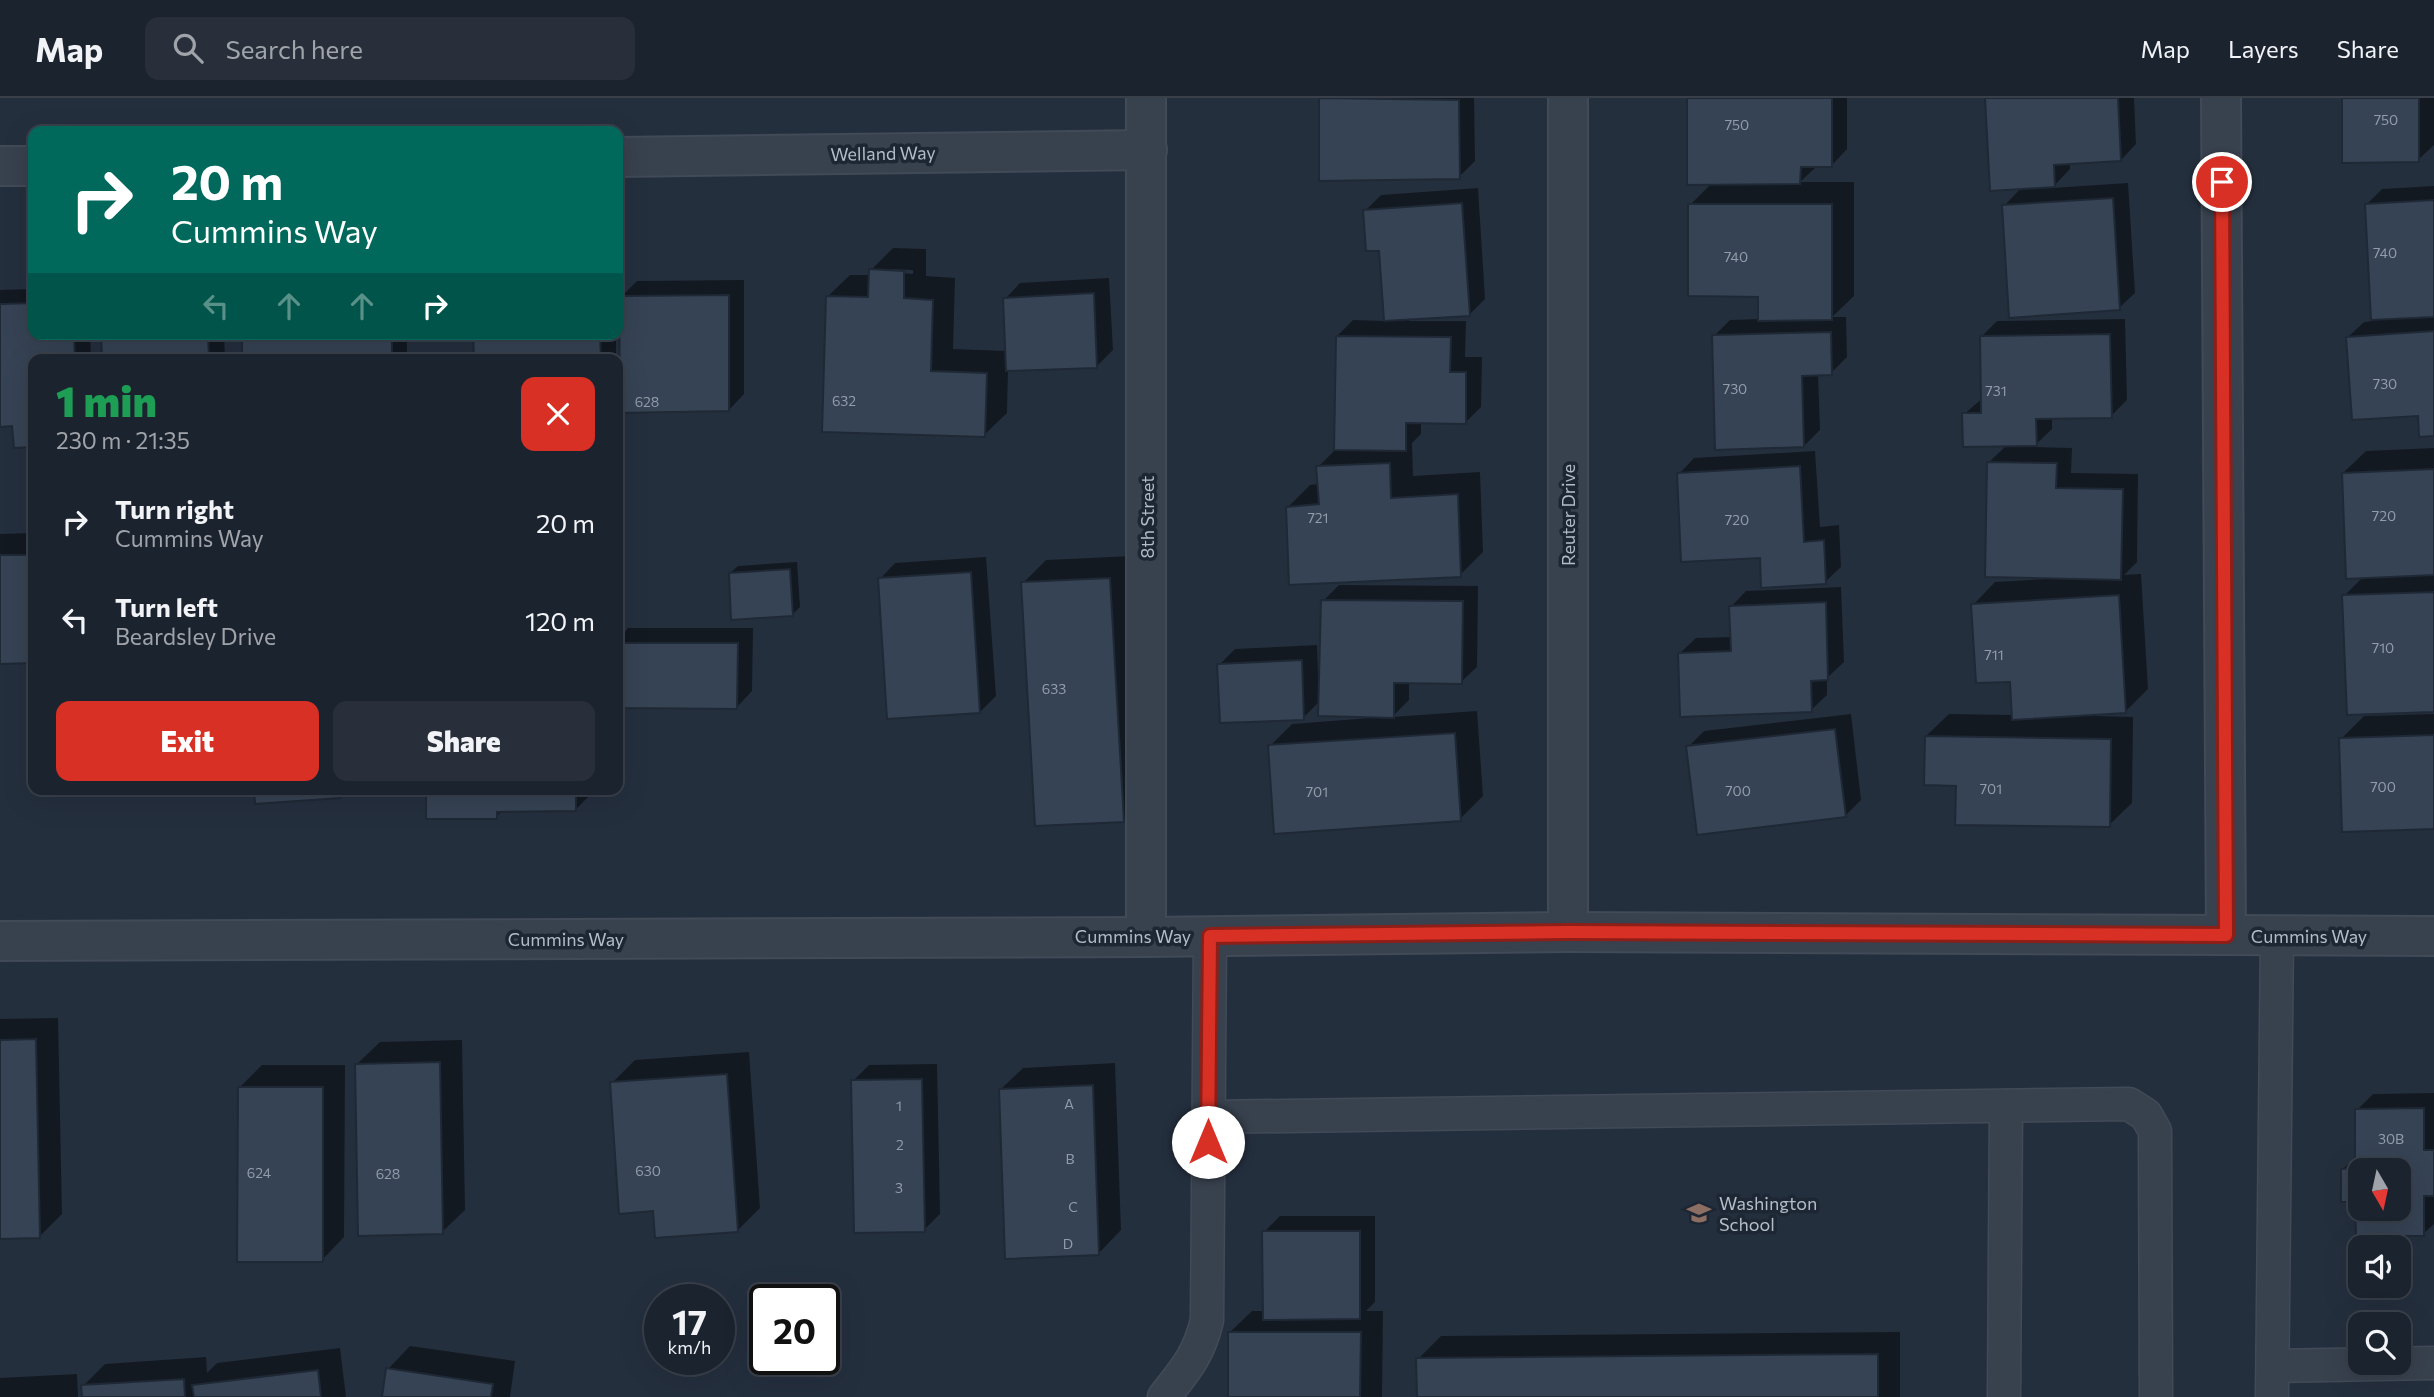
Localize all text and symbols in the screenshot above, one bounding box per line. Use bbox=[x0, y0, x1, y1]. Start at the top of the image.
search box bbox=[145, 17, 635, 80]
text: Map bbox=[35, 28, 103, 69]
icon: search bbox=[169, 29, 207, 67]
text: Search here bbox=[225, 33, 363, 64]
text: Map bbox=[2141, 34, 2190, 63]
text: Layers bbox=[2228, 34, 2299, 63]
text: Share bbox=[2337, 34, 2399, 63]
house number: 750 bbox=[2374, 111, 2398, 128]
house number: 750 bbox=[1725, 116, 1749, 133]
street label: Welland Way bbox=[830, 141, 936, 165]
text: 20 m bbox=[171, 150, 283, 210]
pin bbox=[2192, 152, 2252, 212]
icon: right bbox=[56, 154, 147, 245]
icon: arrive bbox=[2203, 163, 2241, 201]
text: Cummins Way bbox=[171, 210, 378, 250]
house number: 740 bbox=[2373, 244, 2397, 261]
house number: 740 bbox=[1724, 248, 1748, 265]
icon: left bbox=[197, 287, 235, 325]
icon: ahead bbox=[270, 287, 308, 325]
icon: ahead bbox=[343, 287, 381, 325]
icon: right bbox=[416, 287, 454, 325]
text: 1 min bbox=[56, 374, 157, 426]
house number: 730 bbox=[2373, 375, 2397, 392]
button: close bbox=[521, 377, 595, 451]
house number: 730 bbox=[1723, 380, 1747, 397]
house number: 731 bbox=[1985, 382, 2007, 399]
house number: 632 bbox=[832, 392, 856, 409]
house number: 628 bbox=[635, 393, 659, 410]
text: 230 m · 21:35 bbox=[56, 426, 190, 454]
street label: Reuter Drive bbox=[1557, 464, 1579, 566]
street label: 8th Street bbox=[1136, 476, 1158, 558]
text: Turn right bbox=[115, 493, 234, 524]
icon: right bbox=[56, 503, 94, 541]
text: 20 m bbox=[536, 507, 595, 538]
house number: 720 bbox=[2372, 507, 2396, 524]
house number: 721 bbox=[1307, 509, 1329, 526]
house number: 720 bbox=[1725, 511, 1749, 528]
text: Cummins Way bbox=[115, 524, 264, 552]
text: Turn left bbox=[115, 591, 218, 622]
icon: left bbox=[56, 601, 94, 639]
text: 120 m bbox=[525, 605, 595, 636]
text: Beardsley Drive bbox=[115, 622, 276, 650]
house number: 710 bbox=[2372, 639, 2394, 656]
house number: 711 bbox=[1984, 646, 2004, 663]
house number: 633 bbox=[1042, 680, 1066, 697]
button: Exit bbox=[56, 701, 319, 781]
button: Share bbox=[333, 701, 595, 781]
house number: 700 bbox=[2370, 778, 2396, 795]
house number: 701 bbox=[1980, 780, 2002, 797]
house number: 700 bbox=[1725, 782, 1751, 799]
house number: 701 bbox=[1306, 783, 1328, 800]
street label: Cummins Way bbox=[1075, 925, 1191, 947]
street label: Cummins Way bbox=[2251, 925, 2367, 947]
street label: Cummins Way bbox=[508, 928, 624, 950]
house number: A bbox=[1064, 1095, 1074, 1112]
house number: 1 bbox=[896, 1097, 902, 1114]
position arrow bbox=[1171, 1105, 1245, 1179]
house number: 30B bbox=[2378, 1130, 2404, 1147]
house number: 2 bbox=[896, 1136, 904, 1153]
house number: B bbox=[1065, 1150, 1075, 1167]
north arrow bbox=[2348, 1158, 2412, 1222]
map controls bbox=[2348, 1158, 2411, 1375]
house number: 630 bbox=[635, 1162, 661, 1179]
house number: 624 bbox=[247, 1164, 272, 1181]
house number: 628 bbox=[376, 1165, 400, 1182]
house number: 3 bbox=[895, 1179, 903, 1196]
place label: Washington School bbox=[1719, 1192, 1817, 1235]
house number: C bbox=[1068, 1198, 1078, 1215]
school or university icon: Washington School bbox=[1685, 1199, 1713, 1227]
house number: D bbox=[1063, 1235, 1073, 1252]
button: sound bbox=[2348, 1235, 2411, 1298]
speed limit sign: 20 bbox=[749, 1284, 840, 1375]
text: 17 bbox=[672, 1299, 707, 1342]
button: search bbox=[2348, 1312, 2411, 1375]
text: km/h bbox=[668, 1336, 711, 1358]

